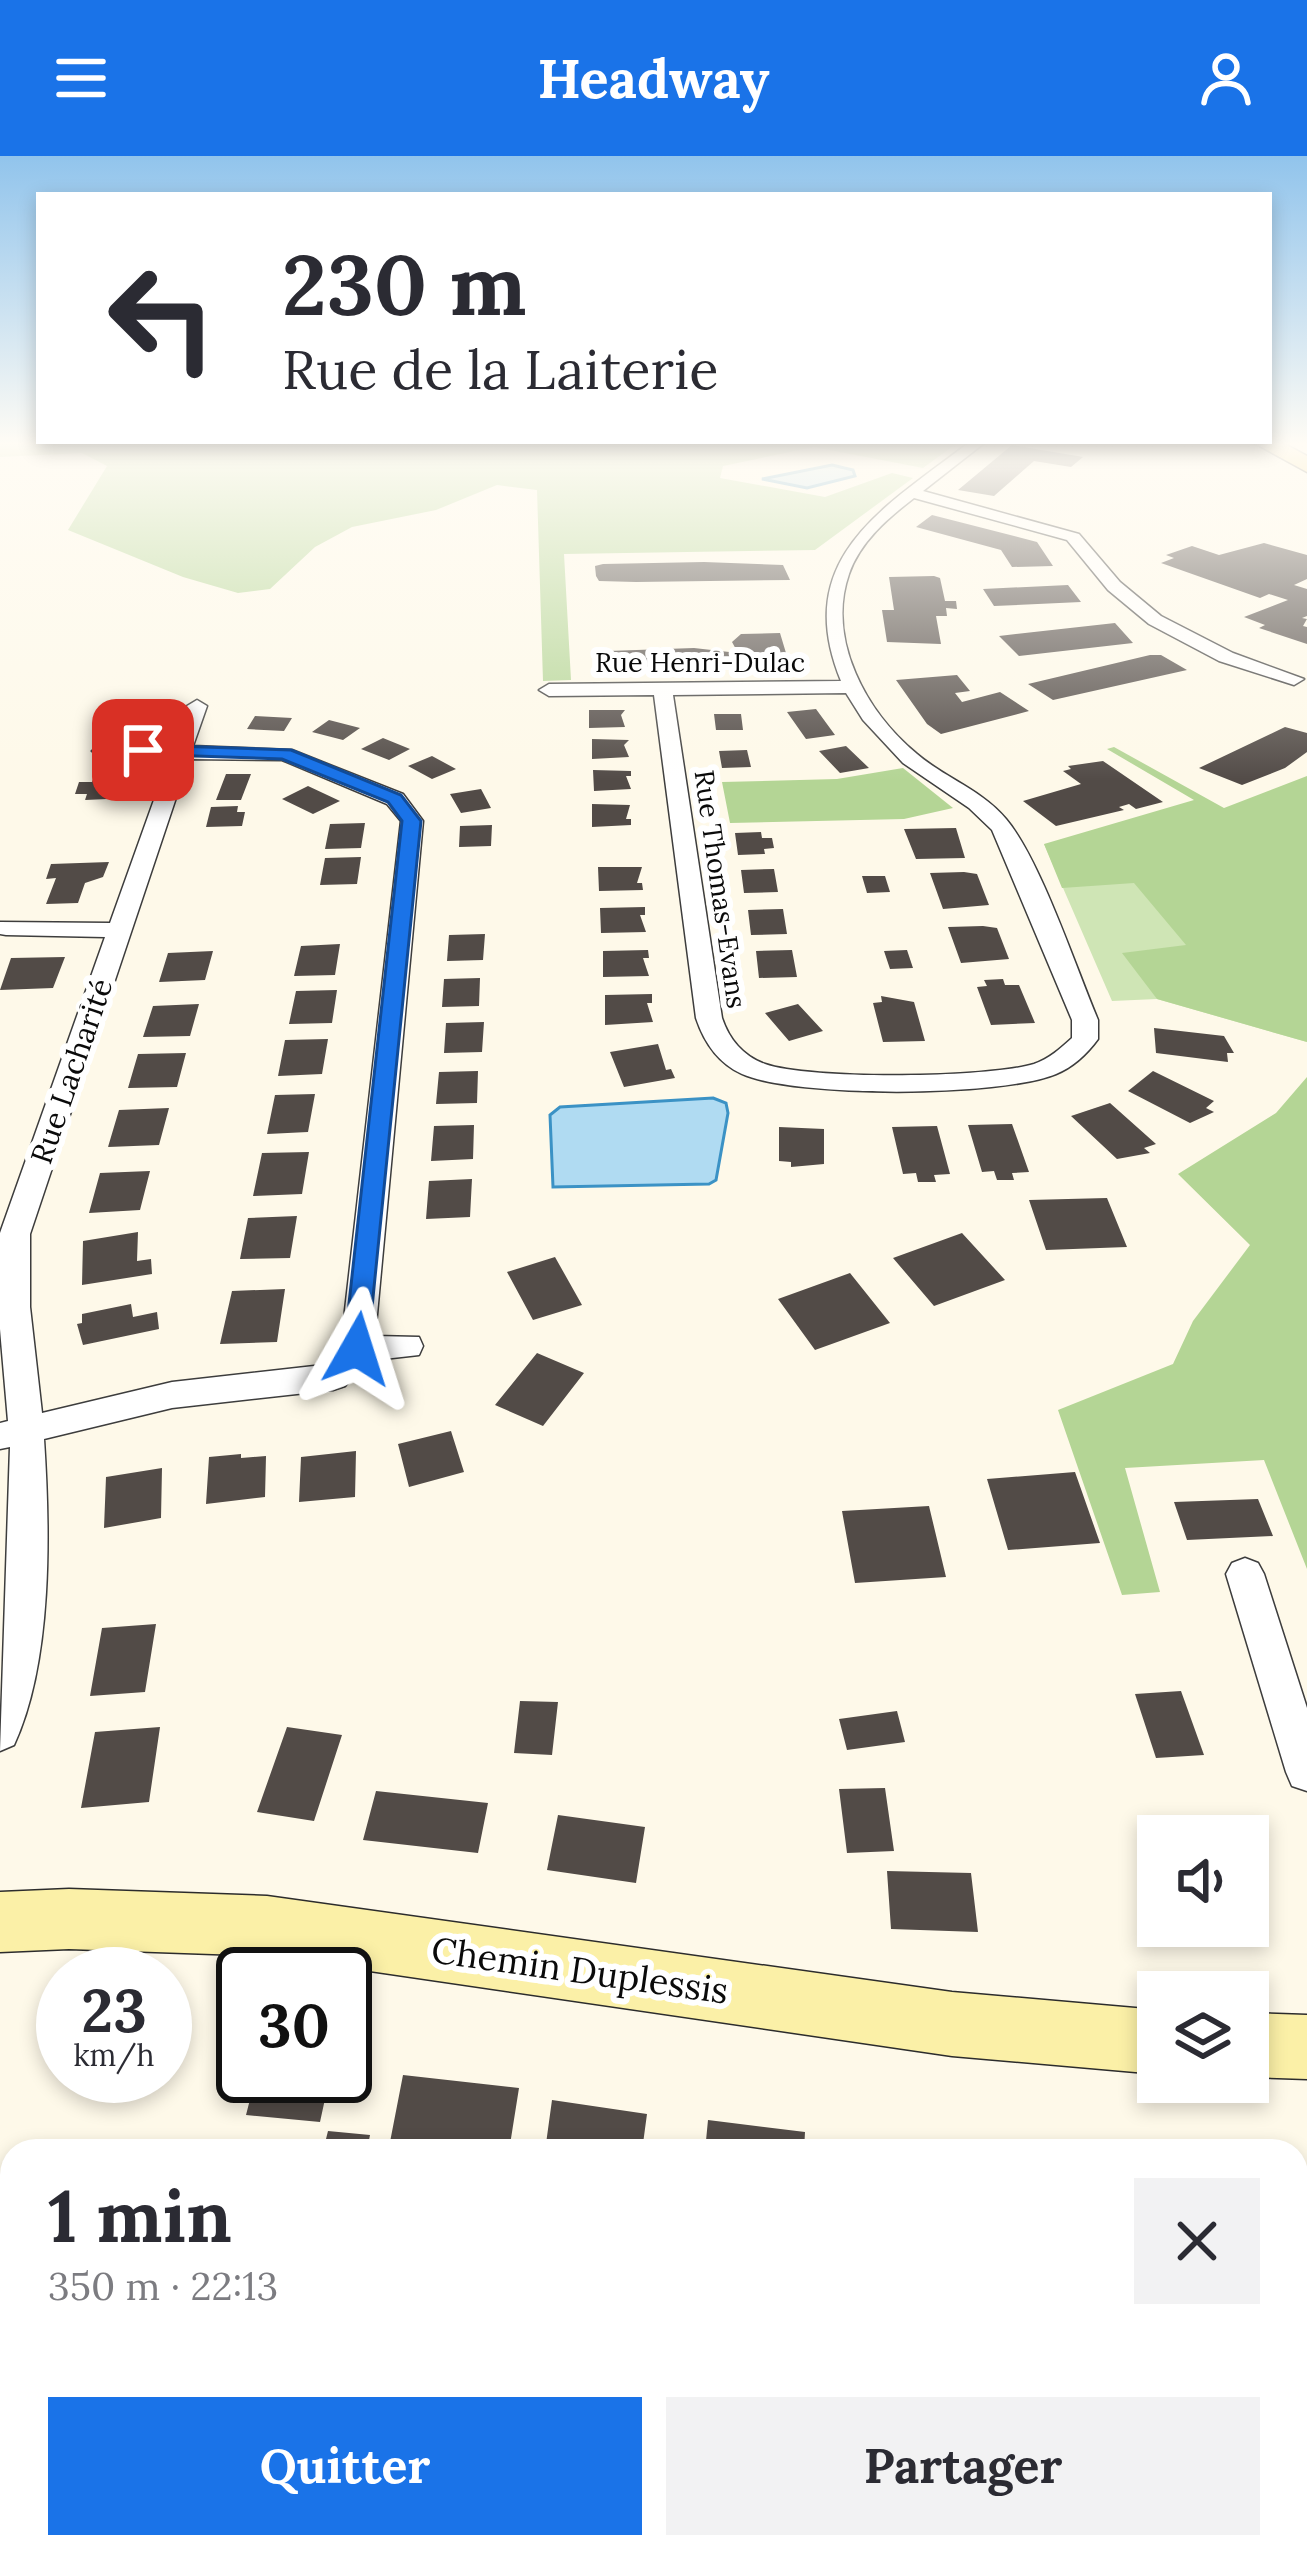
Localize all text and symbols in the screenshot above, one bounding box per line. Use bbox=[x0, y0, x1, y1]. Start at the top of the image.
text: Headway bbox=[537, 44, 770, 113]
icon: menu bbox=[48, 45, 114, 111]
icon: person bbox=[1193, 45, 1259, 111]
text: 230 m bbox=[282, 230, 527, 338]
icon: left bbox=[84, 240, 240, 396]
text: Rue de la Laiterie bbox=[282, 335, 718, 404]
street label: Rue Henri-Dulac bbox=[595, 645, 805, 679]
pin bbox=[92, 699, 194, 801]
icon: arrive bbox=[110, 717, 176, 783]
street label: Rue Thomas-Evans bbox=[687, 768, 755, 1010]
street label: Rue Lacharité bbox=[22, 973, 120, 1169]
position arrow bbox=[294, 1286, 420, 1412]
map controls bbox=[1137, 1815, 1269, 2103]
button: sound bbox=[1137, 1815, 1269, 1947]
street label: Chemin Duplessis bbox=[429, 1926, 731, 2014]
speed limit sign: 30 bbox=[216, 1947, 372, 2103]
button: layers bbox=[1137, 1971, 1269, 2103]
text: 23 bbox=[81, 1972, 147, 2048]
text: km/h bbox=[73, 2036, 155, 2074]
text: 1 min bbox=[48, 2170, 232, 2262]
button: close bbox=[1134, 2178, 1260, 2304]
text: 350 m · 22:13 bbox=[48, 2261, 278, 2311]
button: Quitter bbox=[48, 2397, 642, 2535]
button: Partager bbox=[666, 2397, 1260, 2535]

